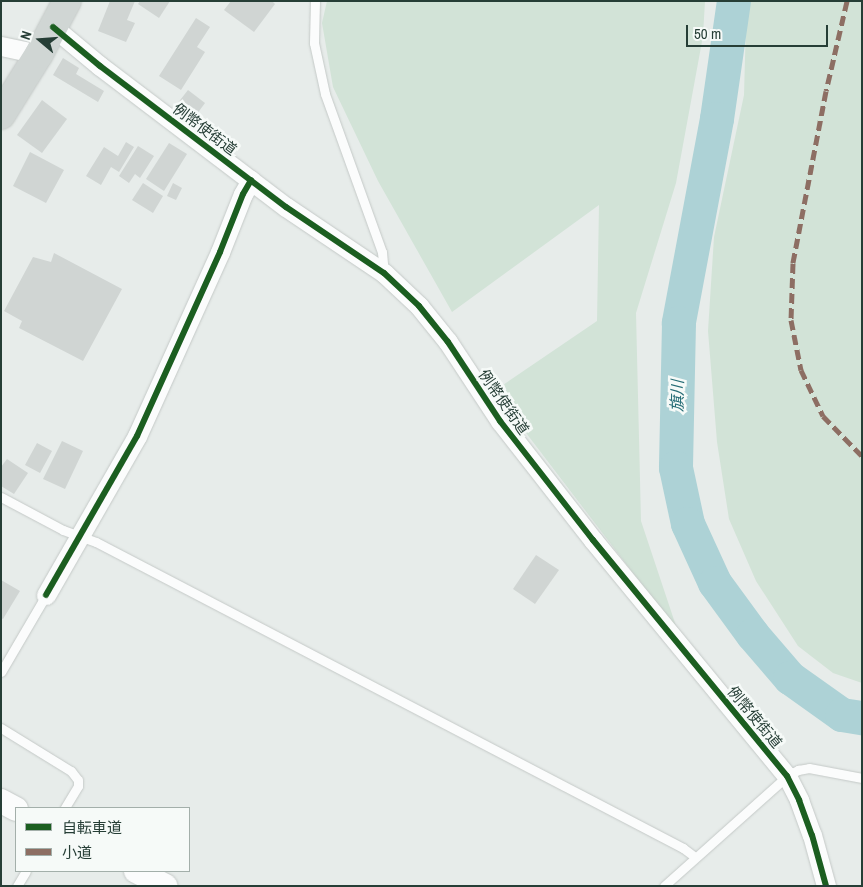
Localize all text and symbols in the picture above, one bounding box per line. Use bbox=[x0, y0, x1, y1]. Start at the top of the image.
north arrow bbox=[15, 15, 65, 65]
scale bar bbox=[688, 15, 830, 47]
text: 50 m bbox=[694, 23, 721, 44]
text: N bbox=[16, 29, 36, 42]
street label: 例幣使街道 bbox=[170, 99, 240, 159]
street label: 例幣使街道 bbox=[475, 366, 533, 438]
water label: 旗川 bbox=[667, 380, 687, 412]
street label: 例幣使街道 bbox=[724, 682, 786, 752]
legend bbox=[15, 807, 190, 872]
text: 自転車道 bbox=[62, 817, 122, 838]
text: 小道 bbox=[62, 842, 92, 863]

